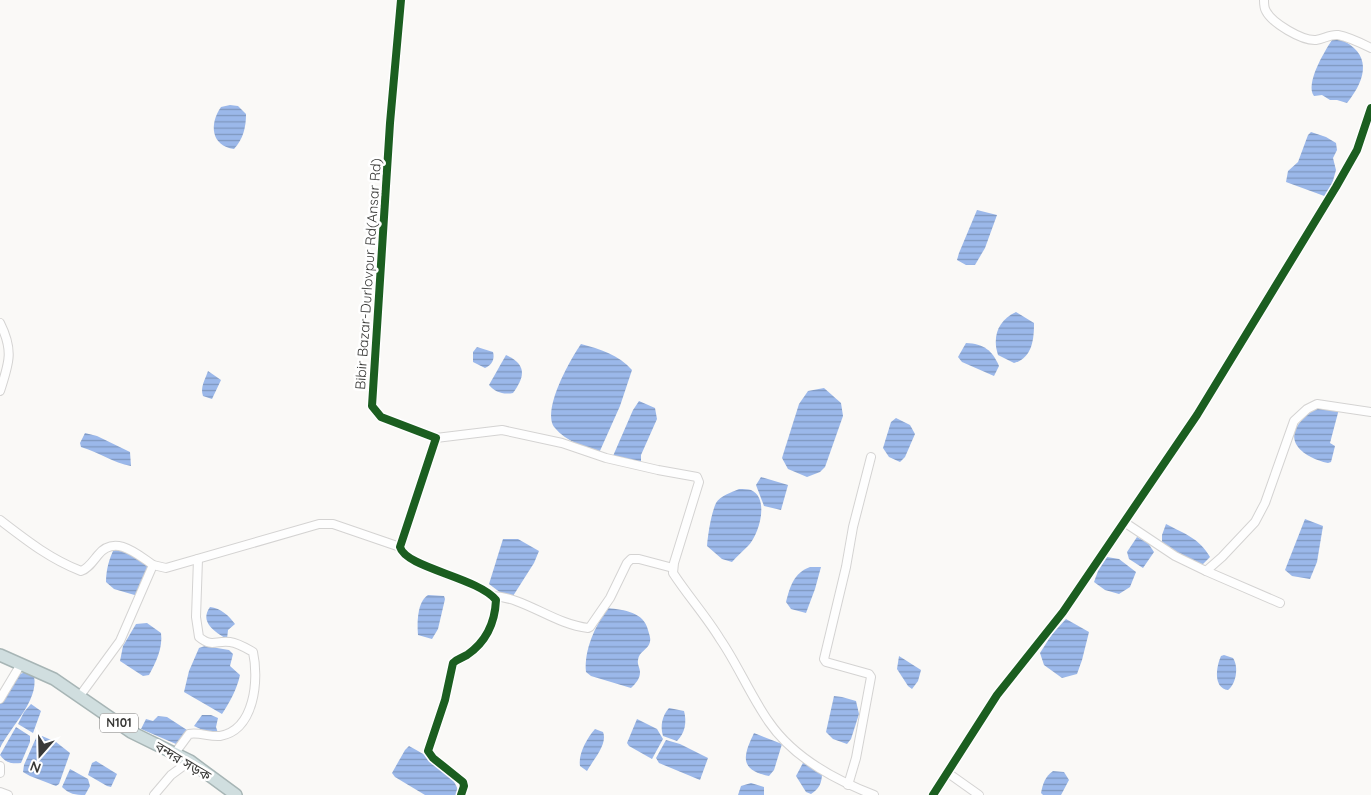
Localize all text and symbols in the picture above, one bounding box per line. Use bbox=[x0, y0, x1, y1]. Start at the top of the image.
street label: Bibir Bazar-Durlovpur Rd(Ansar Rd) bbox=[351, 158, 385, 390]
road number: N101 bbox=[100, 714, 138, 732]
north arrow bbox=[15, 730, 65, 780]
street label: বন্দর সড়ক bbox=[151, 737, 215, 785]
text: N bbox=[28, 757, 43, 777]

